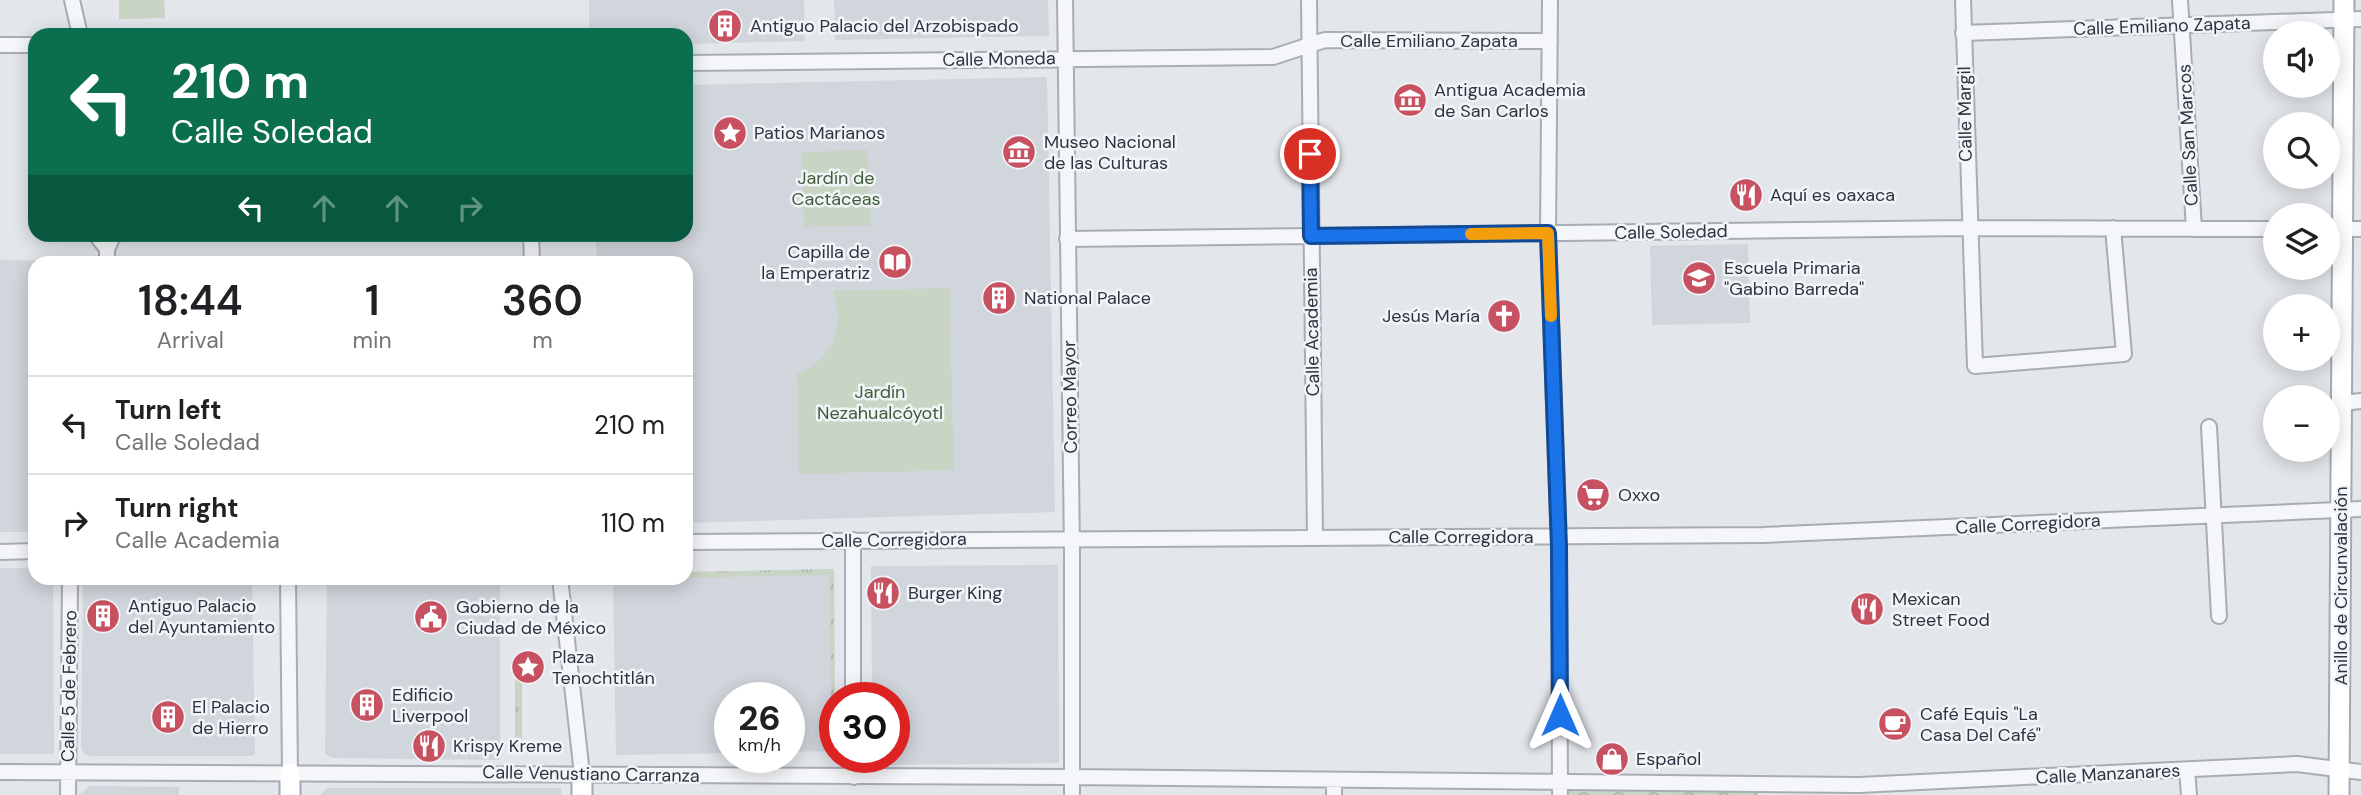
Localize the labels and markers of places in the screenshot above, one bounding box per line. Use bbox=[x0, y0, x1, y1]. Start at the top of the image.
building icon: Antiguo Palacio del Arzobispado bbox=[706, 7, 744, 45]
place label: Antiguo Palacio del Arzobispado bbox=[750, 14, 1019, 38]
place label: Antigua Academia de San Carlos bbox=[1434, 78, 1586, 123]
museum icon: Antigua Academia de San Carlos bbox=[1391, 81, 1429, 119]
place icon: Patios Marianos bbox=[711, 114, 749, 152]
place label: Patios Marianos bbox=[754, 121, 885, 145]
pin bbox=[1280, 124, 1340, 184]
place label: Museo Nacional de las Culturas bbox=[1044, 130, 1176, 175]
museum icon: Museo Nacional de las Culturas bbox=[1000, 133, 1038, 171]
restaurant icon: Aquí es oaxaca bbox=[1727, 176, 1765, 214]
place label: Aquí es oaxaca bbox=[1770, 183, 1895, 207]
place label: Capilla de la Emperatriz bbox=[761, 240, 870, 285]
library icon: Capilla de la Emperatriz bbox=[876, 243, 914, 281]
place label: Escuela Primaria "Gabino Barreda" bbox=[1724, 256, 1864, 301]
school or university icon: Escuela Primaria "Gabino Barreda" bbox=[1680, 259, 1718, 297]
building icon: National Palace bbox=[980, 279, 1018, 317]
place label: National Palace bbox=[1024, 286, 1151, 310]
church icon: Jesús María bbox=[1485, 297, 1523, 335]
place label: Jesús María bbox=[1382, 304, 1480, 328]
supermarket icon: Oxxo bbox=[1574, 476, 1612, 514]
place label: Oxxo bbox=[1618, 483, 1660, 507]
restaurant icon: Burger King bbox=[864, 574, 902, 612]
place label: Burger King bbox=[908, 581, 1002, 605]
place label: Mexican Street Food bbox=[1892, 587, 1990, 632]
restaurant icon: Mexican Street Food bbox=[1848, 590, 1886, 628]
place label: Antiguo Palacio del Ayuntamiento bbox=[128, 594, 275, 639]
place label: Gobierno de la Ciudad de México bbox=[456, 595, 606, 640]
building icon: Antiguo Palacio del Ayuntamiento bbox=[84, 597, 122, 635]
public building icon: Gobierno de la Ciudad de México bbox=[412, 598, 450, 636]
place label: Plaza Tenochtitlán bbox=[552, 645, 655, 690]
place icon: Plaza Tenochtitlán bbox=[509, 648, 547, 686]
place label: Edificio Liverpool bbox=[392, 683, 468, 728]
building icon: Edificio Liverpool bbox=[348, 686, 386, 724]
place label: El Palacio de Hierro bbox=[192, 695, 270, 740]
building icon: El Palacio de Hierro bbox=[149, 698, 187, 736]
place label: Café Equis "La Casa Del Café" bbox=[1920, 702, 2041, 747]
cafe icon: Café Equis "La Casa Del Café" bbox=[1876, 705, 1914, 743]
restaurant icon: Krispy Kreme bbox=[410, 727, 448, 765]
place label: Krispy Kreme bbox=[453, 734, 562, 758]
shop icon: Español bbox=[1593, 740, 1631, 778]
place label: Español bbox=[1636, 747, 1701, 771]

